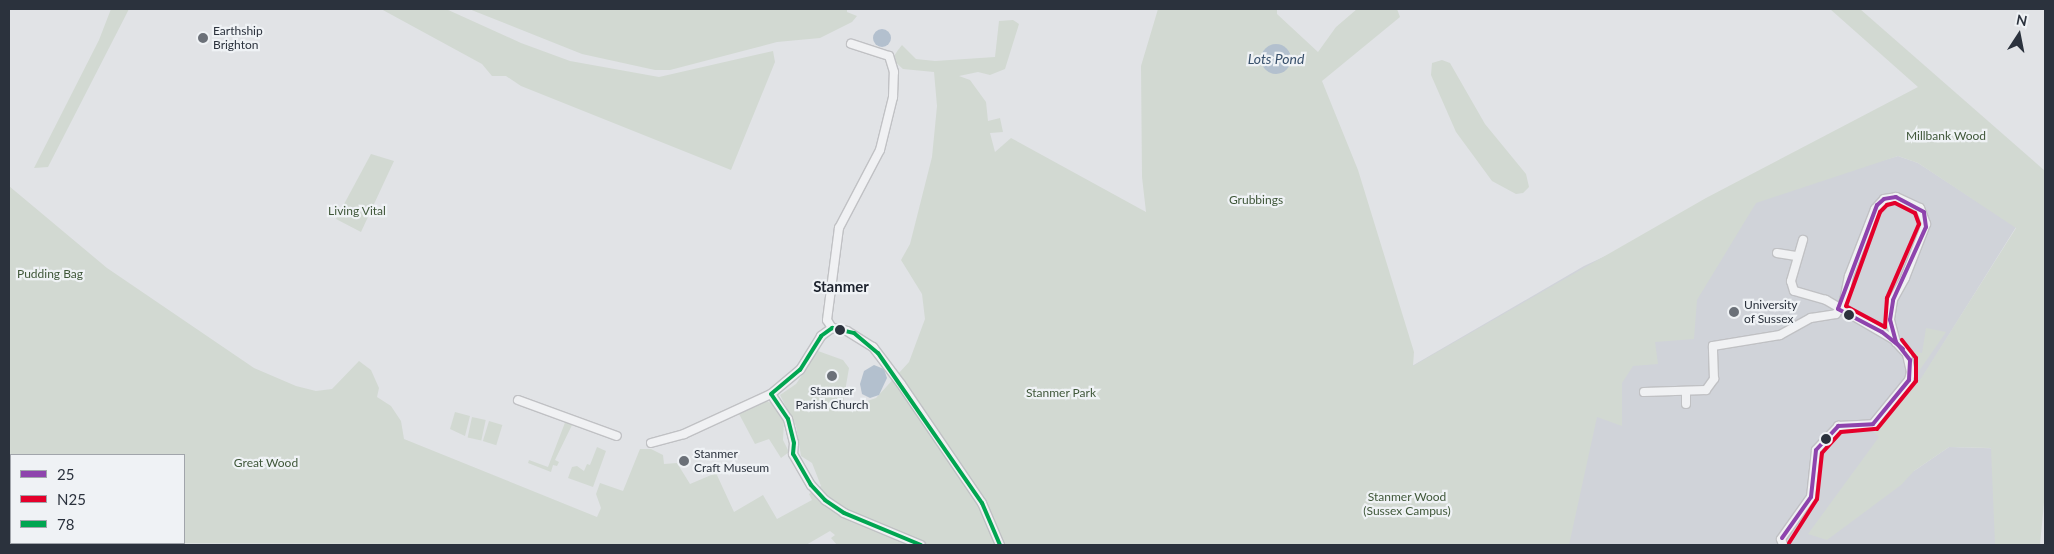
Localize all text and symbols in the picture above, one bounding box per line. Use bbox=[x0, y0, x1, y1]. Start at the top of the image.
north arrow bbox=[1994, 10, 2044, 60]
text: N bbox=[2015, 10, 2029, 29]
place label: Earthship Brighton bbox=[213, 24, 263, 52]
marker: Earthship Brighton bbox=[197, 32, 209, 44]
water label: Lots Pond bbox=[1248, 51, 1304, 67]
park label: Millbank Wood bbox=[1906, 129, 1986, 143]
park label: Grubbings bbox=[1229, 193, 1283, 207]
park label: Living Vital bbox=[328, 204, 386, 218]
park label: Pudding Bag bbox=[17, 267, 83, 281]
district label: Stanmer bbox=[813, 278, 869, 296]
place label: University of Sussex bbox=[1744, 298, 1797, 326]
marker: University of Sussex bbox=[1728, 306, 1740, 318]
unlabelled marker bbox=[1844, 310, 1854, 320]
unlabelled marker bbox=[835, 325, 845, 335]
marker: Stanmer Parish Church bbox=[826, 370, 838, 382]
place label: Stanmer Parish Church bbox=[795, 384, 869, 412]
park label: Stanmer Park bbox=[1026, 386, 1096, 400]
unlabelled marker bbox=[1821, 434, 1831, 444]
place label: Stanmer Craft Museum bbox=[694, 447, 769, 475]
legend bbox=[10, 454, 185, 544]
marker: Stanmer Craft Museum bbox=[678, 455, 690, 467]
park label: Great Wood bbox=[234, 456, 298, 470]
text: 25 bbox=[57, 465, 74, 483]
text: N25 bbox=[57, 490, 86, 508]
park label: Stanmer Wood (Sussex Campus) bbox=[1363, 490, 1451, 518]
text: 78 bbox=[57, 515, 74, 533]

